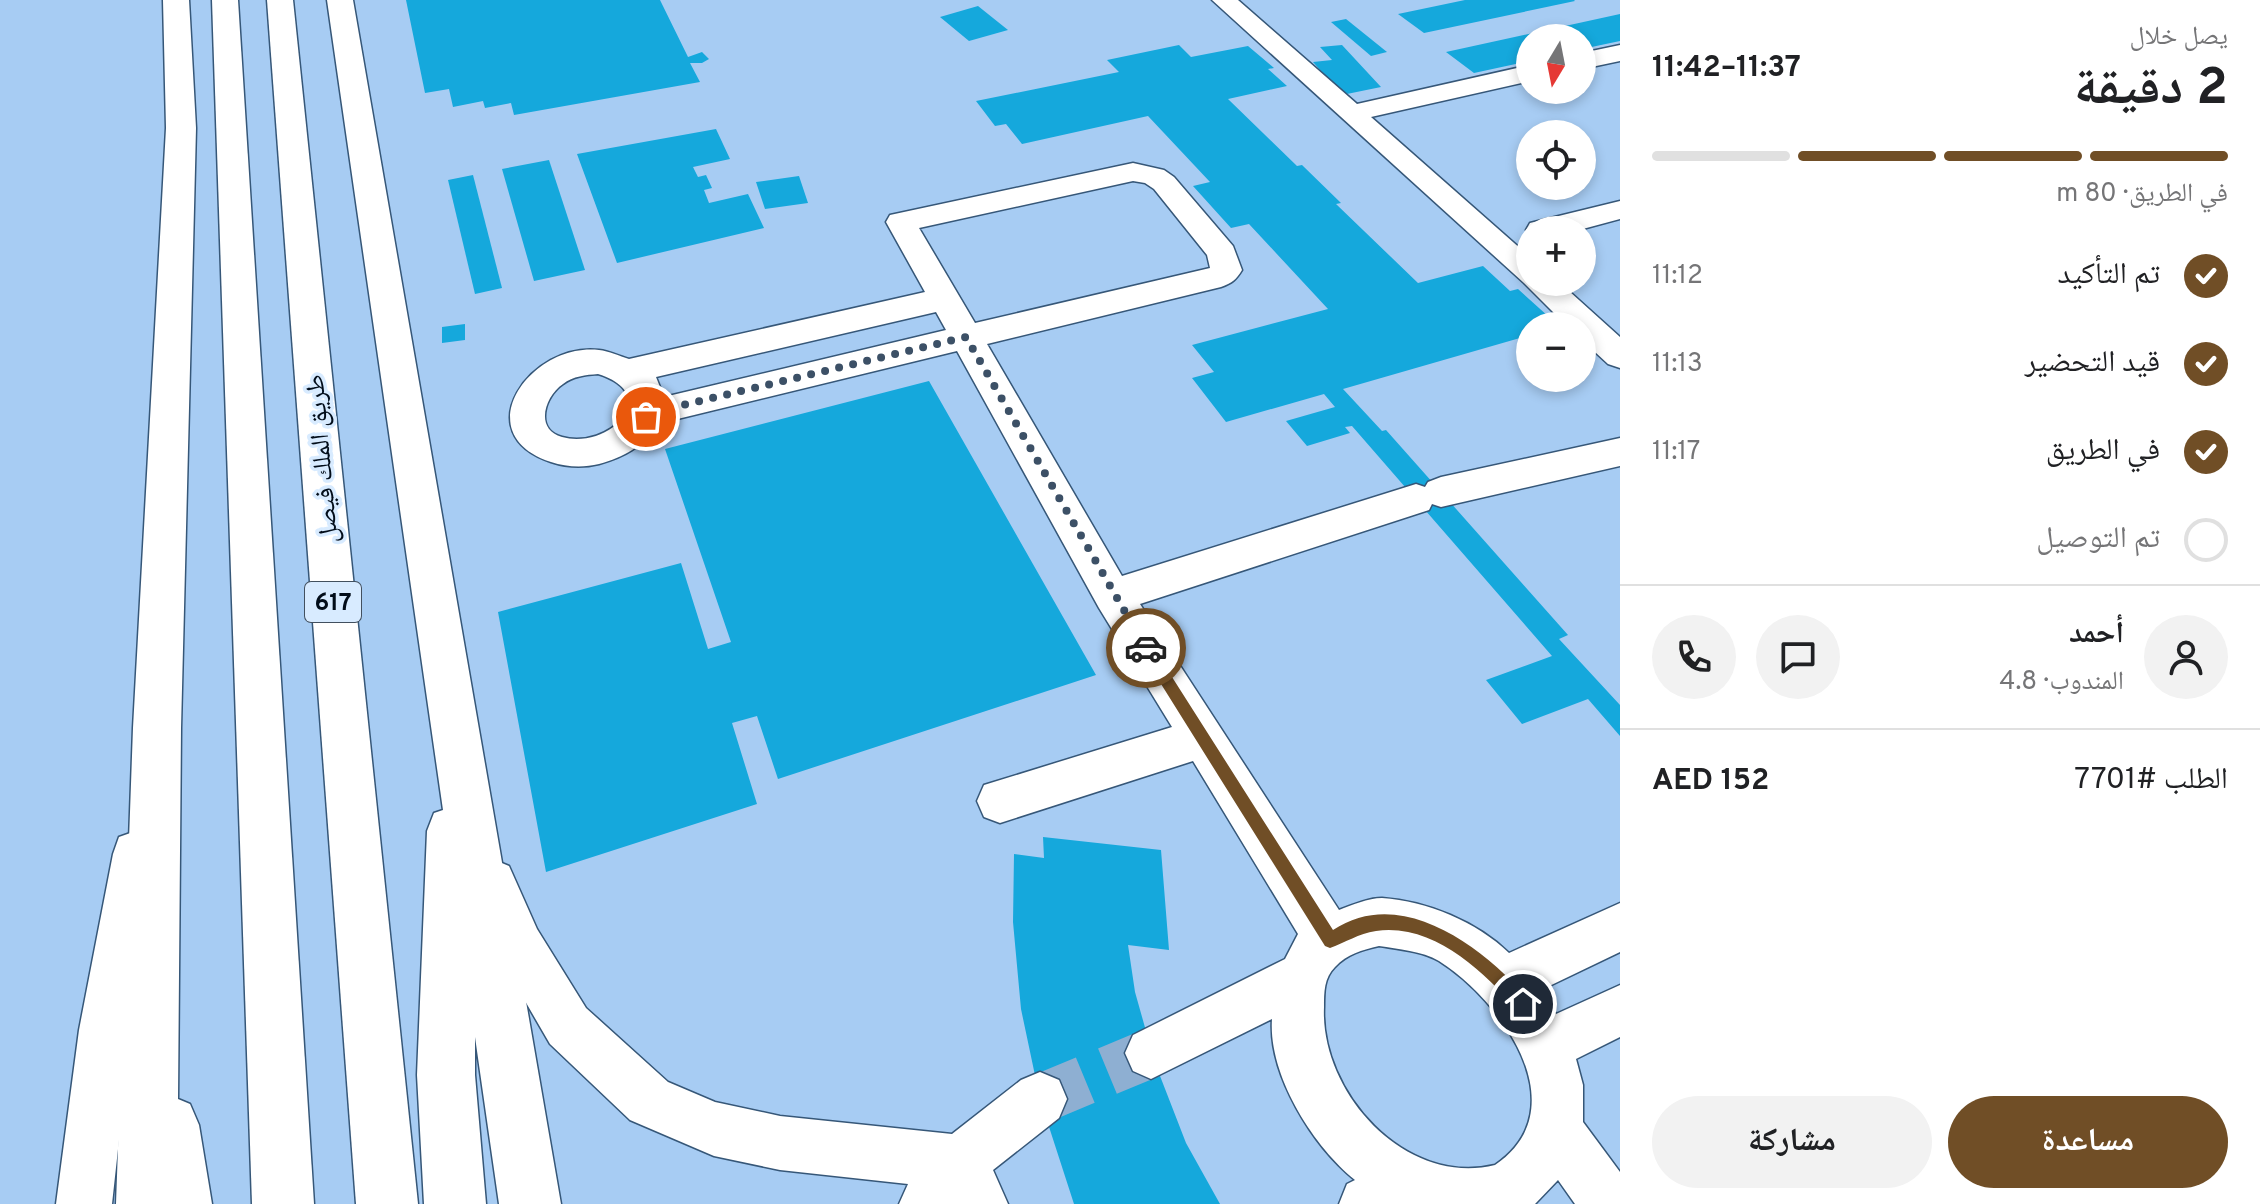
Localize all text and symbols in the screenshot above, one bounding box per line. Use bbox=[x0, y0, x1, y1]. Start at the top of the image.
text: يصل خلال bbox=[2130, 21, 2228, 54]
north arrow bbox=[1516, 24, 1596, 104]
map controls bbox=[1516, 24, 1596, 392]
text: 11:37–11:42 bbox=[1652, 50, 1801, 87]
text: 2 دقيقة bbox=[2074, 57, 2228, 123]
button: locate bbox=[1516, 120, 1596, 200]
text: في الطريق · 80 m bbox=[2056, 178, 2228, 211]
button: + bbox=[1516, 216, 1596, 296]
icon: check bbox=[2184, 254, 2228, 298]
text: تم التأكيد bbox=[2057, 257, 2160, 294]
text: 11:12 bbox=[1652, 260, 1703, 293]
button: − bbox=[1516, 312, 1596, 392]
icon: check bbox=[2184, 342, 2228, 386]
text: قيد التحضير bbox=[2025, 345, 2160, 382]
text: 11:13 bbox=[1652, 348, 1703, 381]
street label: طريق الملك فيصل bbox=[300, 373, 347, 545]
pin bbox=[612, 383, 680, 451]
icon: bag bbox=[624, 395, 668, 439]
icon: check bbox=[2184, 430, 2228, 474]
text: في الطريق bbox=[2046, 433, 2160, 470]
text: 11:17 bbox=[1652, 436, 1700, 469]
text: تم التوصيل bbox=[2036, 521, 2160, 558]
road number: 617 bbox=[305, 582, 361, 622]
courier bbox=[1106, 608, 1186, 688]
button: phone bbox=[1652, 615, 1736, 699]
button: chat bbox=[1756, 615, 1840, 699]
button: person bbox=[2144, 615, 2228, 699]
text: أحمد bbox=[2069, 616, 2124, 653]
icon: car bbox=[1124, 626, 1168, 670]
text: المندوب · 4.8 bbox=[1999, 666, 2124, 699]
text: الطلب #7701 bbox=[2074, 762, 2228, 799]
text: AED 152 bbox=[1652, 763, 1769, 800]
pin bbox=[1489, 970, 1557, 1038]
icon: home bbox=[1501, 982, 1545, 1026]
button: مشاركة bbox=[1652, 1096, 1932, 1188]
button: مساعدة bbox=[1948, 1096, 2228, 1188]

